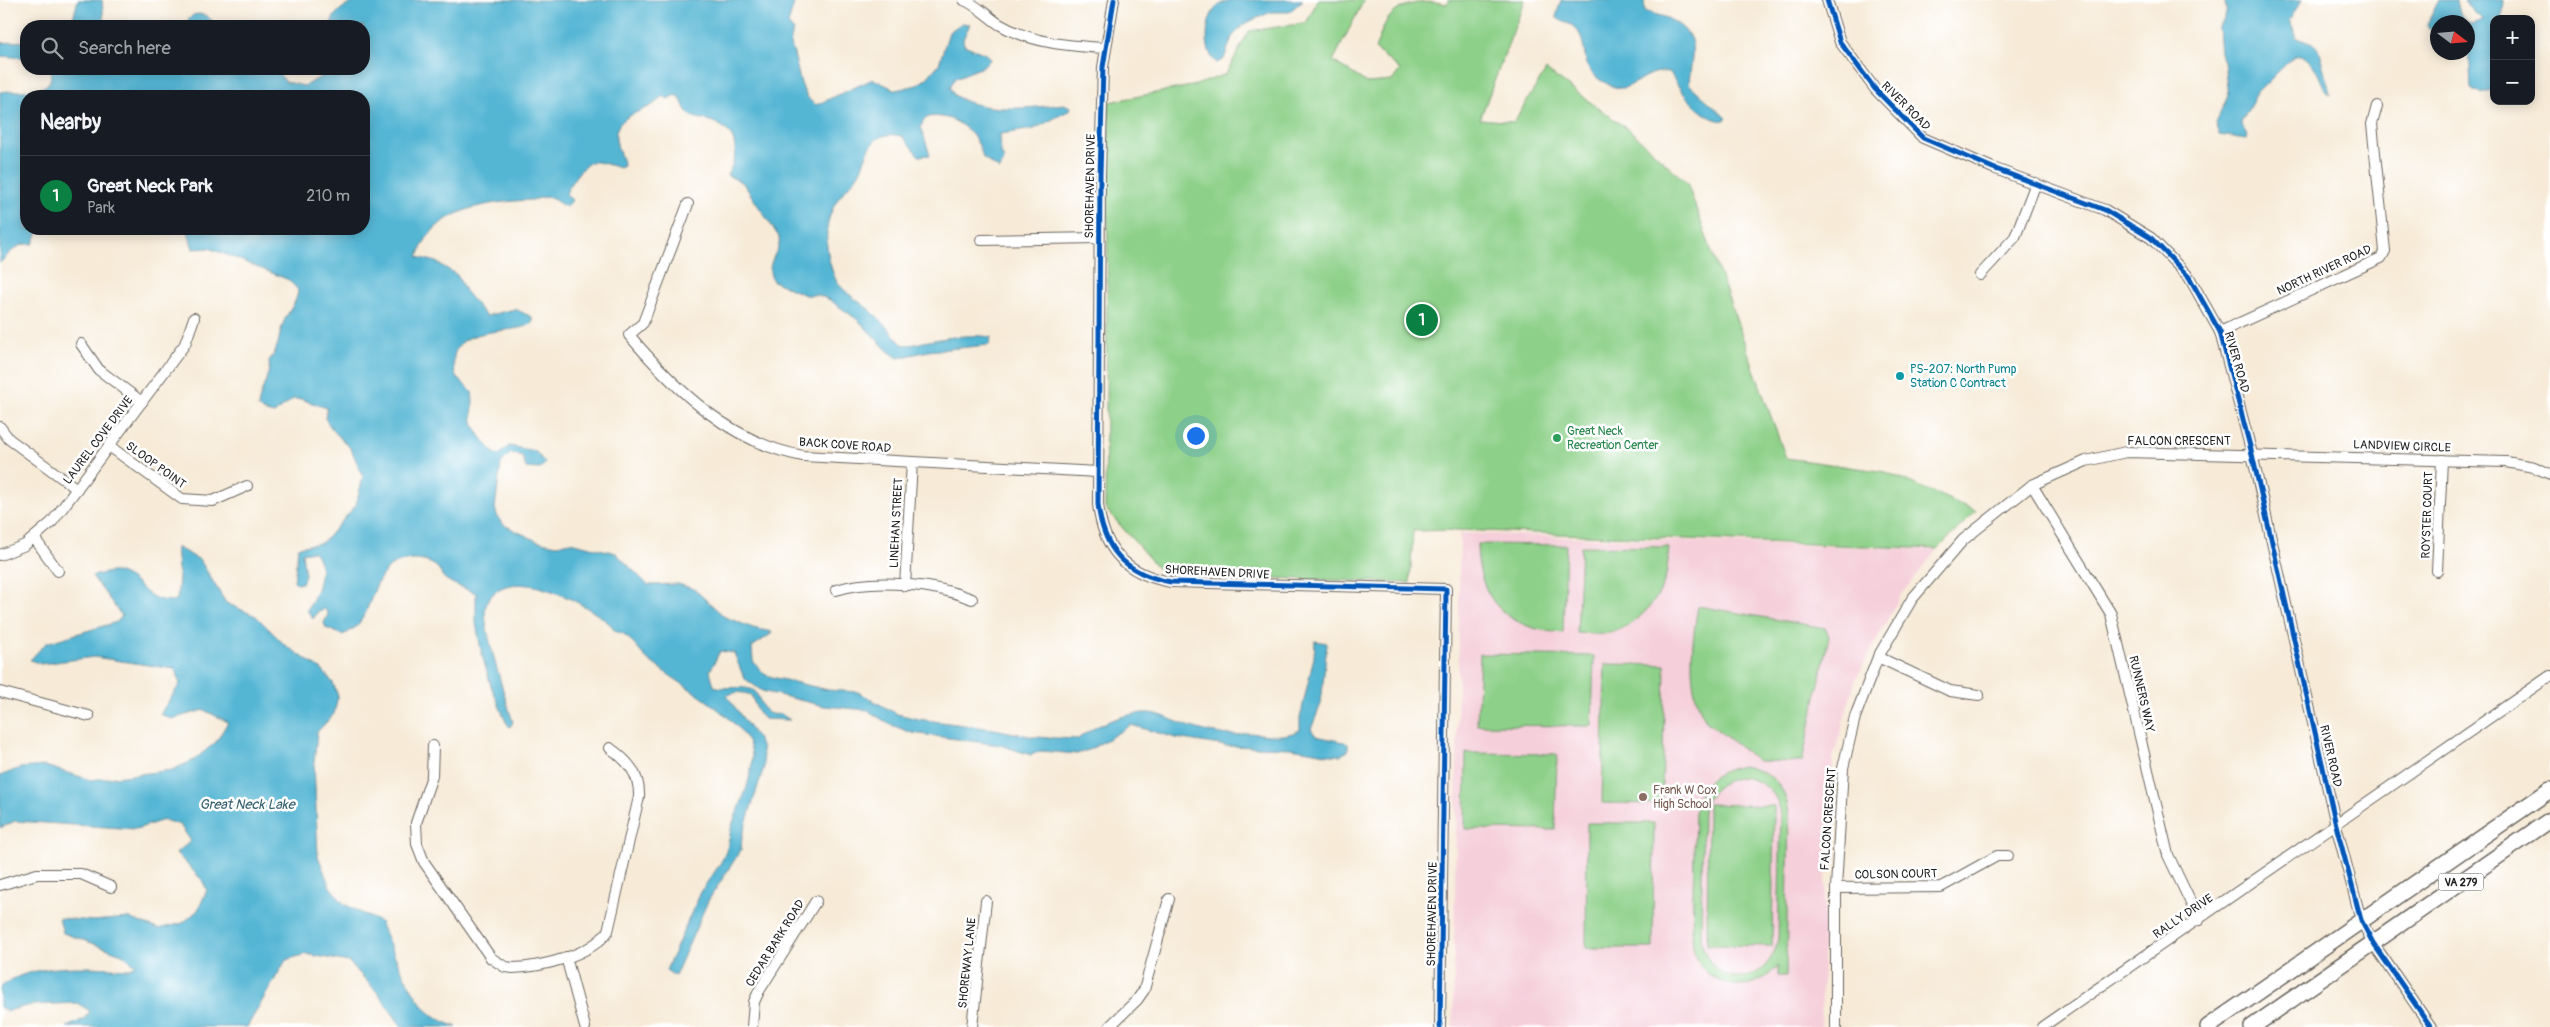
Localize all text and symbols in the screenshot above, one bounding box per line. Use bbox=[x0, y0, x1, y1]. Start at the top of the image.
north arrow bbox=[2430, 15, 2475, 60]
map controls bbox=[2490, 15, 2535, 105]
button: + bbox=[2490, 15, 2535, 60]
search box bbox=[20, 20, 370, 75]
icon: search bbox=[38, 34, 66, 62]
text: Search here bbox=[78, 36, 171, 60]
button: − bbox=[2490, 60, 2535, 105]
street label: RIVER ROAD bbox=[1878, 79, 1934, 134]
text: Nearby bbox=[40, 109, 101, 136]
street label: SHOREHAVEN DRIVE bbox=[1082, 133, 1099, 239]
text: Great Neck Park bbox=[87, 174, 213, 198]
text: 1 bbox=[53, 186, 59, 206]
text: 210 m bbox=[306, 186, 350, 206]
text: Park bbox=[87, 198, 115, 218]
street label: NORTH RIVER ROAD bbox=[2274, 242, 2374, 299]
pin: 1 bbox=[1406, 301, 1438, 339]
street label: RIVER ROAD bbox=[2221, 330, 2253, 395]
place label: PS-207: North Pump Station C Contract bbox=[1910, 362, 2017, 391]
marker: PS-207: North Pump Station C Contract bbox=[1894, 370, 1906, 382]
street label: LAUREL COVE DRIVE bbox=[60, 393, 137, 488]
your location bbox=[1183, 423, 1209, 449]
place label: Great Neck Recreation Center bbox=[1567, 424, 1659, 453]
marker: Great Neck Recreation Center bbox=[1551, 432, 1563, 444]
street label: FALCON CRESCENT bbox=[2127, 434, 2231, 449]
street label: BACK COVE ROAD bbox=[798, 435, 892, 456]
street label: LANDVIEW CIRCLE bbox=[2353, 437, 2451, 456]
street label: SLOOP POINT bbox=[123, 439, 189, 492]
street label: ROYSTER COURT bbox=[2418, 471, 2437, 559]
street label: LINEHAN STREET bbox=[887, 477, 906, 569]
street label: SHOREHAVEN DRIVE bbox=[1164, 562, 1270, 583]
street label: RUNNERS WAY bbox=[2125, 654, 2158, 734]
street label: RIVER ROAD bbox=[2316, 724, 2345, 789]
street label: FALCON CRESCENT bbox=[1817, 767, 1840, 871]
place label: Frank W Cox High School bbox=[1653, 783, 1717, 812]
marker: Frank W Cox High School bbox=[1637, 791, 1649, 803]
water label: Great Neck Lake bbox=[199, 796, 297, 813]
street label: SHOREHAVEN DRIVE bbox=[1424, 861, 1441, 967]
street label: COLSON COURT bbox=[1855, 866, 1938, 883]
road number: VA 279 bbox=[2438, 874, 2484, 890]
street label: RALLY DRIVE bbox=[2150, 891, 2216, 942]
street label: CEDAR BARK ROAD bbox=[743, 897, 808, 990]
street label: SHOREWAY LANE bbox=[955, 917, 980, 1009]

